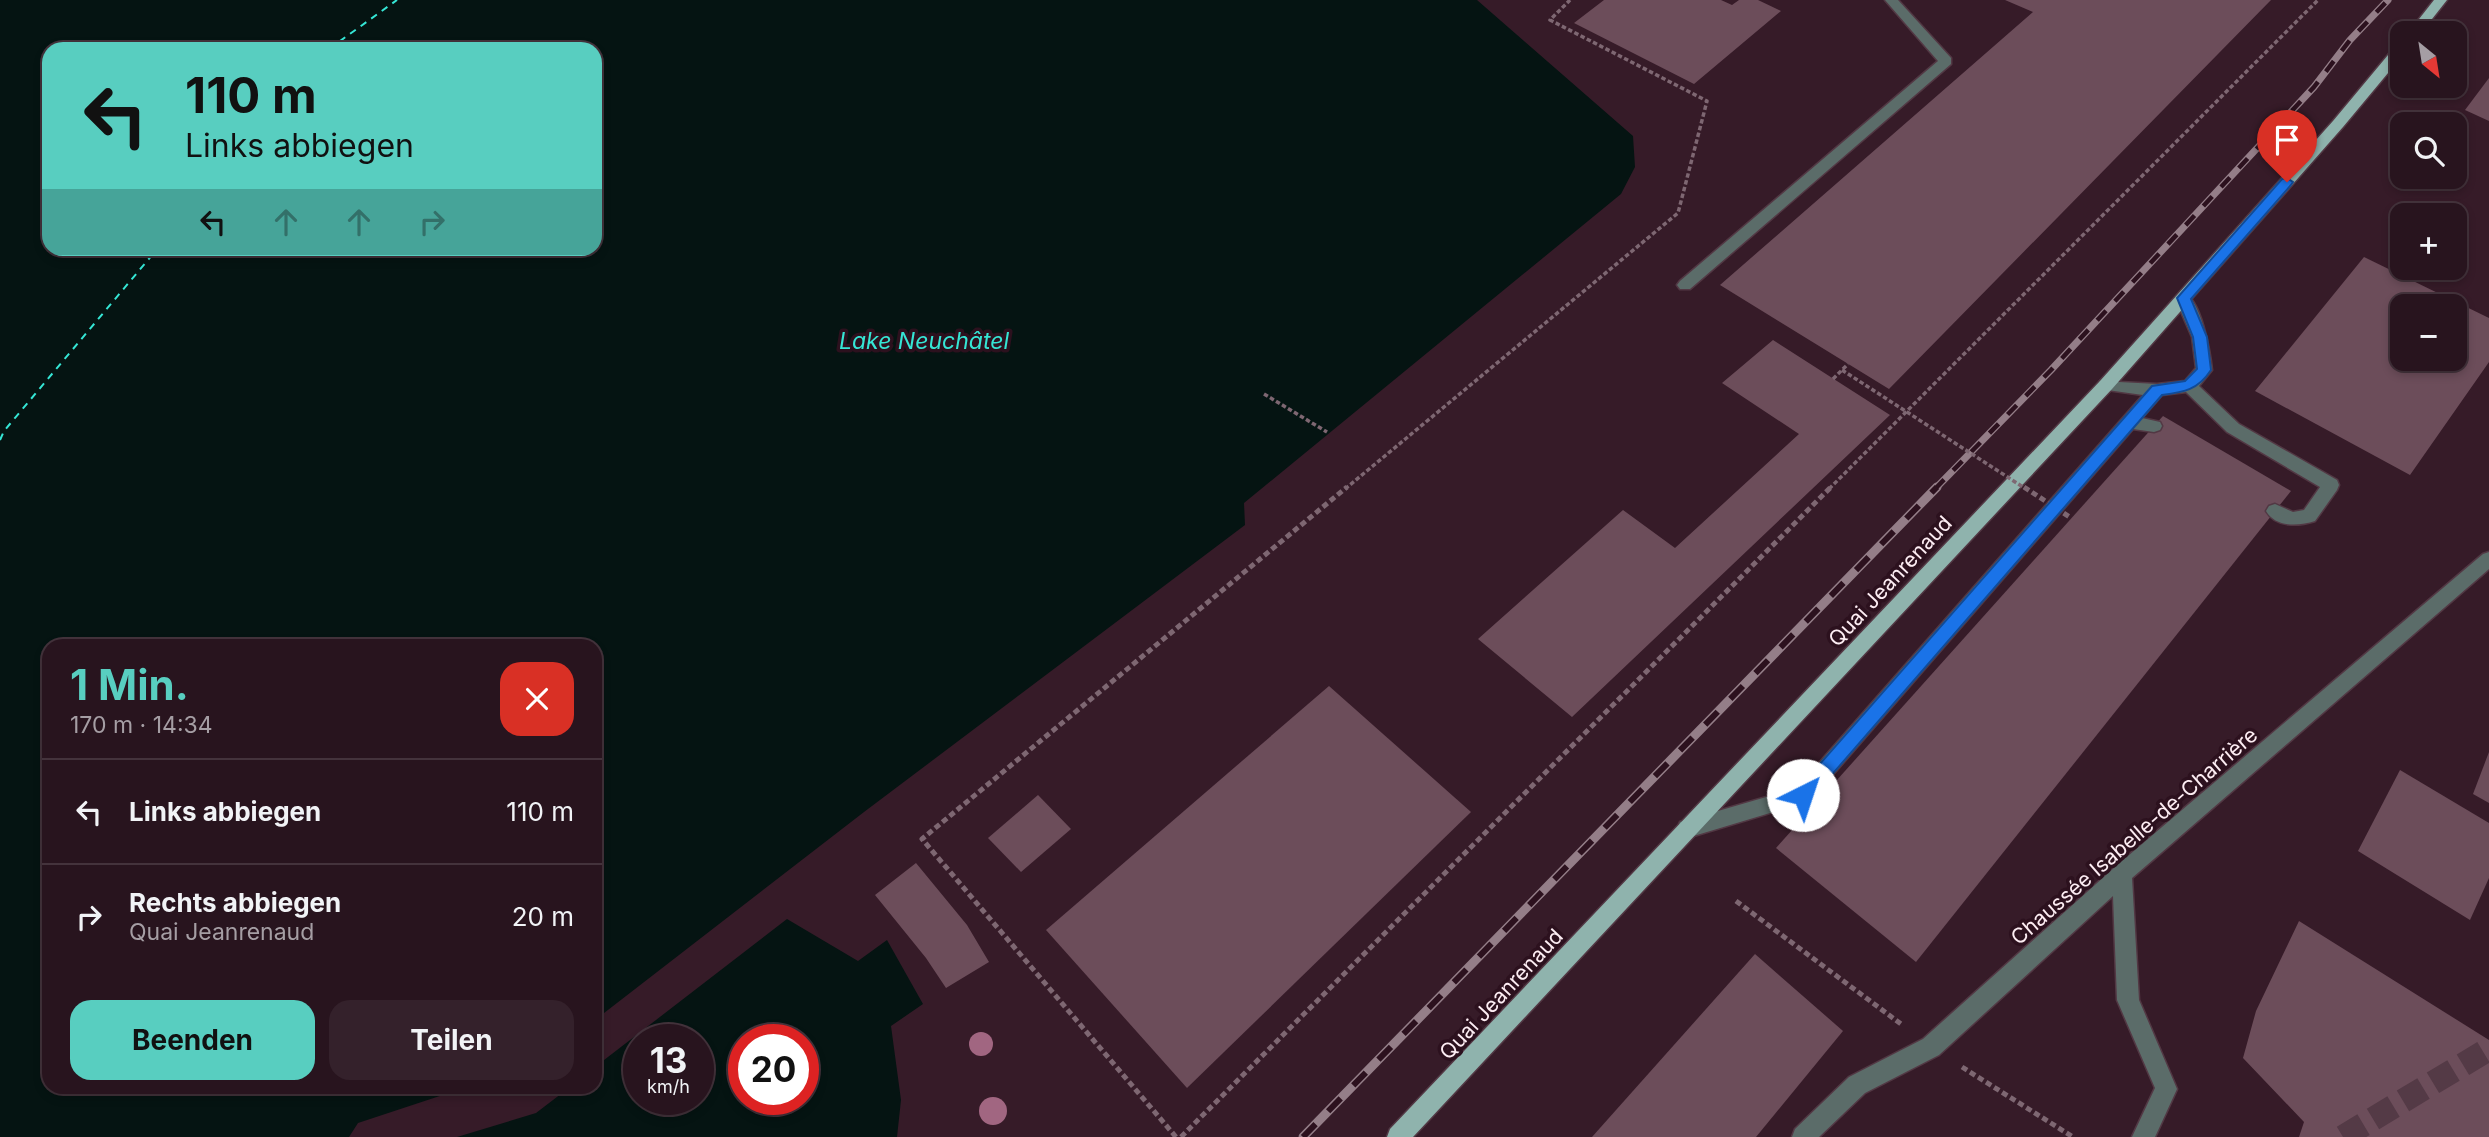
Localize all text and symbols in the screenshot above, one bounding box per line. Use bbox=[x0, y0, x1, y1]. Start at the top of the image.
north arrow bbox=[2390, 21, 2468, 98]
map controls bbox=[2390, 21, 2467, 371]
text: 110 m bbox=[185, 66, 317, 125]
icon: left bbox=[70, 70, 161, 161]
pin bbox=[2257, 110, 2317, 182]
button: search bbox=[2390, 112, 2467, 189]
icon: arrive bbox=[2268, 121, 2306, 159]
text: Links abbiegen bbox=[185, 126, 414, 165]
icon: left bbox=[194, 203, 232, 241]
icon: ahead bbox=[267, 203, 305, 241]
icon: ahead bbox=[340, 203, 378, 241]
icon: right bbox=[413, 203, 451, 241]
button: + bbox=[2390, 203, 2467, 280]
button: − bbox=[2390, 294, 2467, 371]
water label: Lake Neuchâtel bbox=[839, 327, 1009, 355]
street label: Quai Jeanrenaud bbox=[1823, 511, 1957, 651]
text: 1 Min. bbox=[70, 659, 189, 710]
button: close bbox=[500, 662, 574, 736]
text: 170 m · 14:34 bbox=[70, 711, 213, 739]
street label: Chaussée Isabelle-de-Charrière bbox=[2006, 722, 2262, 950]
position arrow bbox=[1766, 758, 1840, 832]
icon: left bbox=[70, 793, 108, 831]
text: Links abbiegen bbox=[129, 796, 321, 827]
text: 110 m bbox=[506, 796, 574, 827]
text: Rechts abbiegen bbox=[129, 887, 341, 918]
icon: right bbox=[70, 898, 108, 936]
text: 20 m bbox=[512, 901, 574, 932]
text: Quai Jeanrenaud bbox=[129, 918, 314, 946]
street label: Quai Jeanrenaud bbox=[1434, 924, 1568, 1064]
button: Beenden bbox=[70, 1000, 315, 1080]
button: Teilen bbox=[329, 1000, 574, 1080]
speed limit sign: 20 bbox=[728, 1024, 819, 1115]
text: 13 bbox=[650, 1039, 687, 1081]
text: km/h bbox=[647, 1076, 690, 1097]

